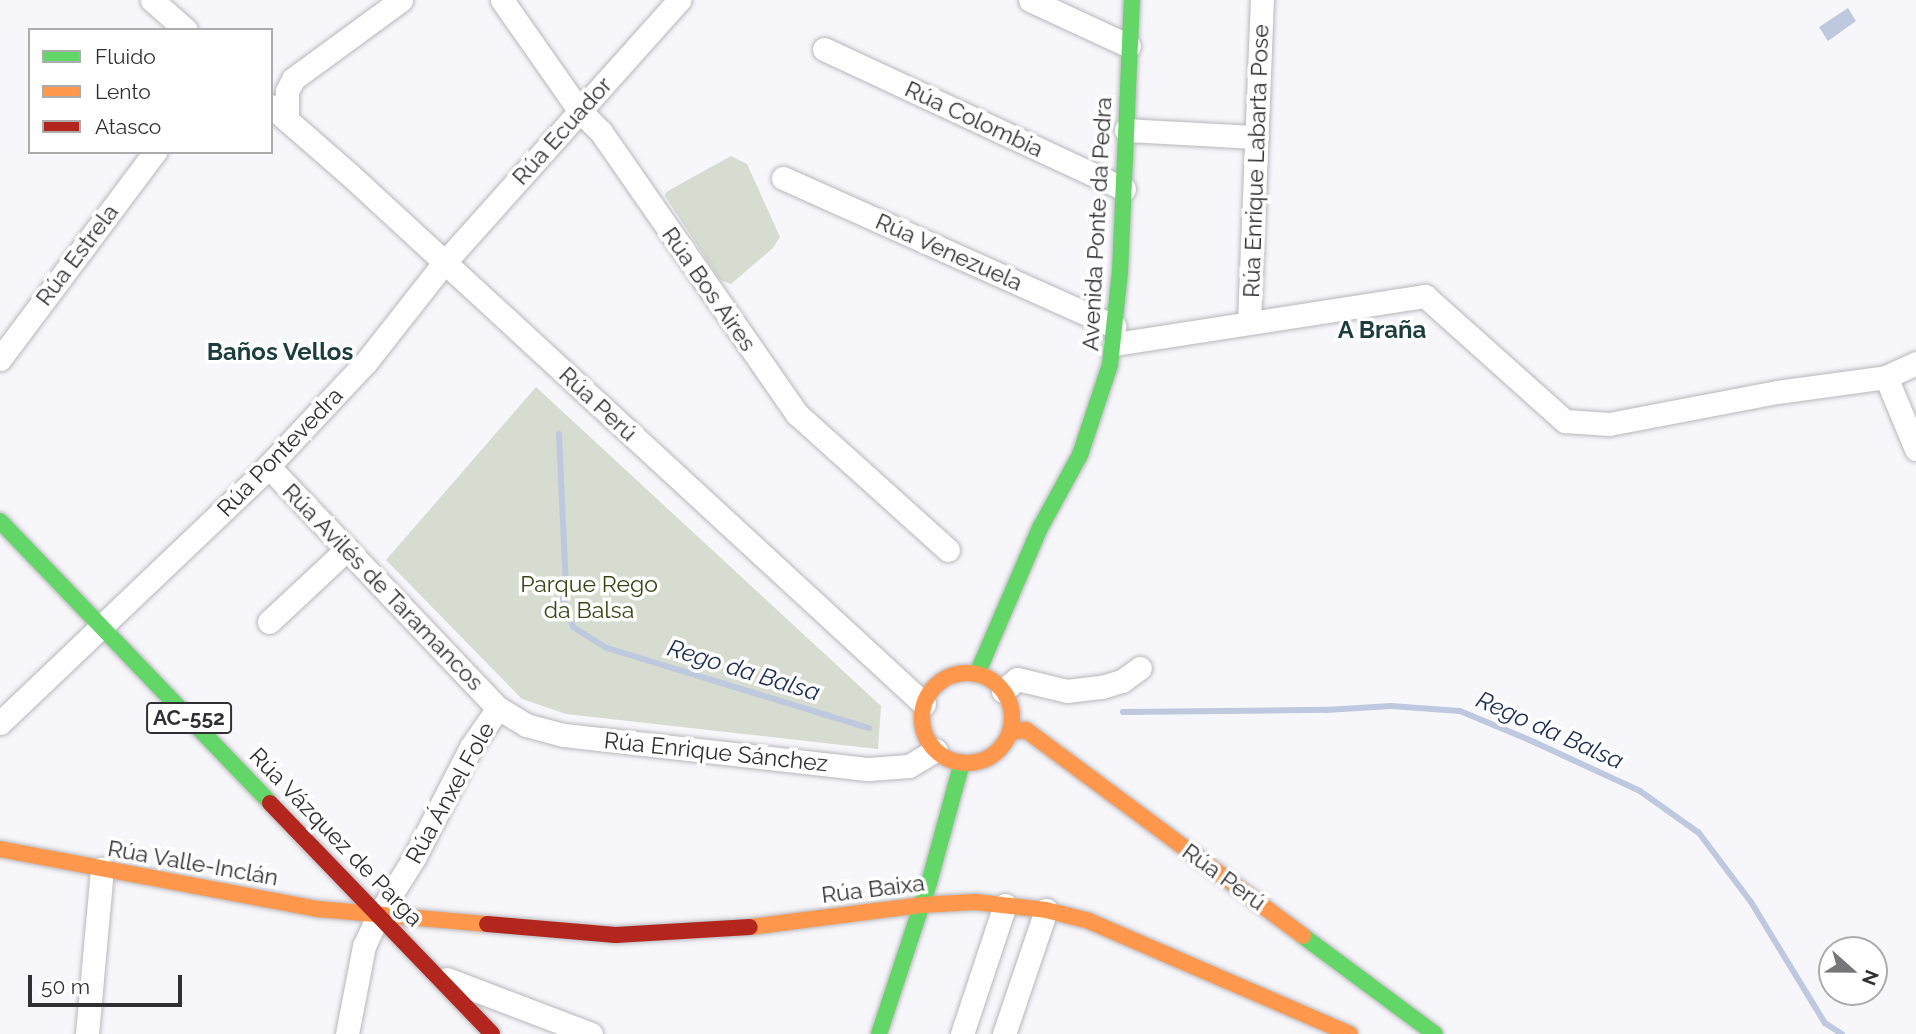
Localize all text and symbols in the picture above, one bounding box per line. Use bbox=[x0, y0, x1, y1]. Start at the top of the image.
street label: Rúa Enrique Labarta Pose bbox=[1237, 24, 1275, 298]
legend bbox=[28, 28, 273, 154]
text: Fluido bbox=[95, 44, 156, 69]
street label: Rúa Ecuador bbox=[506, 71, 618, 191]
street label: Rúa Colombia bbox=[901, 75, 1047, 163]
text: Lento bbox=[95, 79, 151, 104]
street label: Avenida Ponte da Pedra bbox=[1077, 96, 1117, 352]
text: Atasco bbox=[95, 114, 161, 139]
street label: Rúa Estrela bbox=[30, 199, 124, 311]
street label: Rúa Venezuela bbox=[871, 207, 1027, 297]
street label: Rúa Bos Aires bbox=[656, 221, 762, 357]
district label: A Braña bbox=[1337, 316, 1427, 344]
district label: Baños Vellos bbox=[206, 338, 354, 366]
street label: Rúa Perú bbox=[553, 361, 643, 447]
street label: Rúa Pontevedra bbox=[211, 382, 349, 522]
street label: Rúa Avilés de Taramancos bbox=[276, 477, 490, 697]
park label: Parque Rego da Balsa bbox=[520, 570, 658, 624]
water label: Rego da Balsa bbox=[664, 633, 824, 707]
water label: Rego da Balsa bbox=[1472, 685, 1628, 775]
road number: AC-552 bbox=[145, 700, 233, 736]
street label: Rúa Ánxel Fole bbox=[399, 717, 501, 869]
street label: Rúa Enrique Sánchez bbox=[603, 727, 829, 777]
street label: Rúa Vázquez de Parga bbox=[243, 742, 429, 932]
street label: Rúa Valle-Inclán bbox=[105, 834, 281, 892]
street label: Rúa Perú bbox=[1177, 838, 1271, 916]
street label: Rúa Baixa bbox=[820, 869, 926, 909]
north arrow bbox=[1818, 936, 1888, 1006]
scale bar bbox=[32, 960, 186, 1004]
text: N bbox=[1858, 967, 1884, 989]
text: 50 m bbox=[41, 974, 90, 999]

